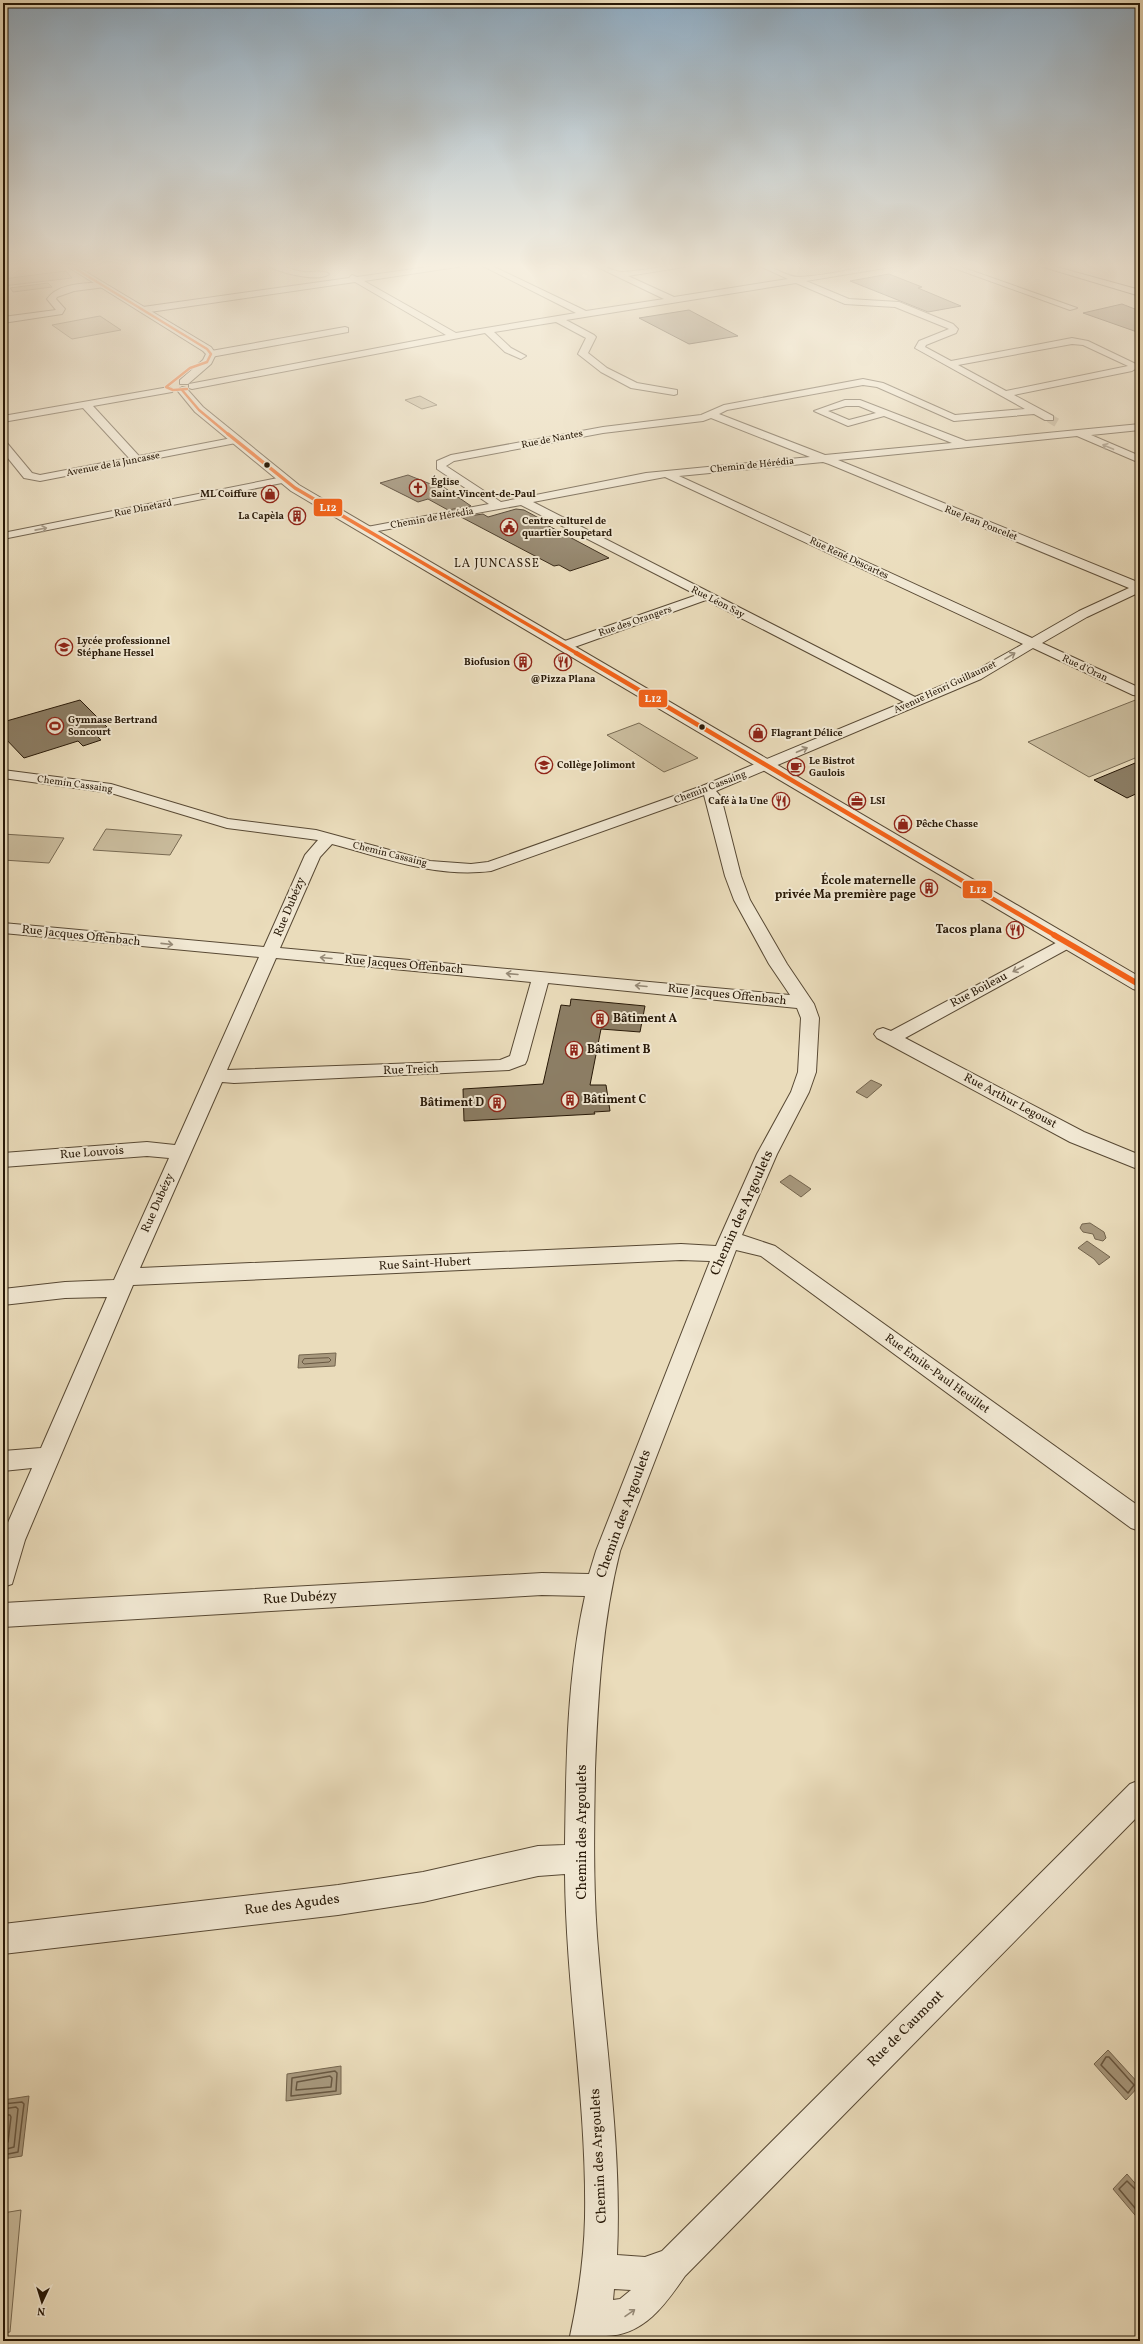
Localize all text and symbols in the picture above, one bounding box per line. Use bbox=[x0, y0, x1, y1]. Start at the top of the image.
street label: Rue de Nantes bbox=[520, 426, 584, 452]
one-way arrow bbox=[1103, 443, 1115, 450]
street label: Avenue de la Juncasse bbox=[65, 448, 161, 480]
street label: Chemin de Hérédia bbox=[709, 454, 795, 476]
unlabelled marker bbox=[262, 460, 272, 470]
place label: Église Saint-Vincent-de-Paul bbox=[431, 475, 536, 501]
church icon: Église Saint-Vincent-de-Paul bbox=[408, 478, 428, 498]
shop icon: ML Coiffure bbox=[260, 484, 280, 504]
place label: ML Coiffure bbox=[200, 487, 257, 501]
street label: Rue Dinetard bbox=[113, 495, 173, 520]
line badge: L12 bbox=[313, 498, 343, 517]
text: L12 bbox=[320, 501, 337, 516]
street label: Rue Jean Poncelet bbox=[942, 502, 1020, 544]
street label: Chemin de Hérédia bbox=[389, 504, 475, 532]
building icon: La Capèla bbox=[287, 506, 307, 526]
place label: La Capèla bbox=[238, 509, 285, 523]
place label: Centre culturel de quartier Soupetard bbox=[522, 514, 612, 540]
public building icon: Centre culturel de quartier Soupetard bbox=[499, 517, 519, 537]
one-way arrow bbox=[34, 524, 47, 532]
street label: Rue René Descartes bbox=[807, 534, 891, 582]
district label: LA JUNCASSE bbox=[454, 556, 540, 572]
street label: Rue Léon Say bbox=[689, 582, 748, 622]
street label: Rue des Orangers bbox=[596, 602, 674, 640]
place label: Lycée professionnel Stéphane Hessel bbox=[77, 634, 171, 660]
school or university icon: Lycée professionnel Stéphane Hessel bbox=[54, 637, 74, 657]
street label: Rue d'Oran bbox=[1060, 651, 1110, 685]
building icon: Biofusion bbox=[513, 652, 533, 672]
restaurant icon: @Pizza Plana bbox=[553, 652, 573, 672]
one-way arrow bbox=[1004, 652, 1016, 660]
place label: Biofusion bbox=[464, 655, 510, 669]
street label: Avenue Henri Guillaumet bbox=[891, 657, 999, 717]
place label: @Pizza Plana bbox=[531, 672, 596, 686]
line badge: L12 bbox=[638, 689, 668, 708]
text: L12 bbox=[645, 692, 662, 707]
place label: Gymnase Bertrand Soncourt bbox=[68, 713, 157, 739]
sports icon: Gymnase Bertrand Soncourt bbox=[45, 716, 65, 736]
unlabelled marker bbox=[697, 722, 707, 732]
shop icon: Flagrant Délice bbox=[748, 723, 768, 743]
place label: Flagrant Délice bbox=[771, 726, 843, 740]
one-way arrow bbox=[796, 745, 808, 753]
place label: Le Bistrot Gaulois bbox=[809, 754, 855, 780]
school or university icon: Collège Jolimont bbox=[534, 755, 554, 775]
cafe icon: Le Bistrot Gaulois bbox=[786, 757, 806, 777]
place label: Collège Jolimont bbox=[557, 758, 636, 772]
street label: Chemin Cassaing bbox=[672, 767, 748, 807]
street label: Chemin Cassaing bbox=[36, 772, 114, 796]
restaurant icon: Café à la Une bbox=[771, 791, 791, 811]
office icon: LSI bbox=[847, 791, 867, 811]
place label: Café à la Une bbox=[708, 794, 768, 808]
place label: LSI bbox=[870, 794, 886, 808]
shop icon: Pêche Chasse bbox=[893, 814, 913, 834]
place label: Pêche Chasse bbox=[916, 817, 978, 831]
street label: Chemin Cassaing bbox=[351, 838, 429, 870]
place label: École maternelle privée Ma première page bbox=[775, 872, 916, 903]
street label: Rue Dubézy bbox=[270, 874, 310, 939]
building icon: École maternelle privée Ma première page bbox=[919, 878, 939, 898]
line badge: L12 bbox=[962, 880, 993, 899]
text: L12 bbox=[970, 883, 987, 898]
restaurant icon: Tacos plana bbox=[1005, 920, 1025, 940]
street label: Rue Jacques Offenbach bbox=[21, 922, 141, 950]
place label: Tacos plana bbox=[935, 922, 1002, 938]
one-way arrow bbox=[160, 940, 173, 948]
street label: Rue Jacques Offenbach bbox=[344, 952, 464, 978]
one-way arrow bbox=[320, 954, 333, 961]
one-way arrow bbox=[1013, 966, 1025, 973]
street label: Rue Boileau bbox=[948, 968, 1011, 1012]
one-way arrow bbox=[506, 971, 519, 978]
street label: Rue Jacques Offenbach bbox=[667, 981, 787, 1009]
one-way arrow bbox=[635, 983, 648, 990]
building icon: Bâtiment A bbox=[590, 1009, 610, 1029]
place label: Bâtiment A bbox=[613, 1011, 677, 1027]
building icon: Bâtiment B bbox=[564, 1040, 584, 1060]
place label: Bâtiment B bbox=[587, 1042, 651, 1058]
street label: Rue Treich bbox=[383, 1061, 439, 1079]
street label: Rue Arthur Legoust bbox=[961, 1070, 1059, 1132]
building icon: Bâtiment C bbox=[560, 1090, 580, 1110]
place label: Bâtiment C bbox=[583, 1092, 646, 1108]
building icon: Bâtiment D bbox=[487, 1093, 507, 1113]
place label: Bâtiment D bbox=[420, 1095, 484, 1111]
street label: Rue Louvois bbox=[60, 1143, 124, 1163]
street label: Chemin des Argoulets bbox=[706, 1147, 778, 1279]
street label: Rue Dubézy bbox=[138, 1170, 178, 1235]
street label: Rue Saint-Hubert bbox=[378, 1254, 472, 1274]
street label: Rue Émile-Paul Heuillet bbox=[881, 1330, 993, 1418]
street label: Chemin des Argoulets bbox=[592, 1447, 656, 1581]
street label: Rue Dubézy bbox=[263, 1587, 338, 1609]
street label: Chemin des Argoulets bbox=[573, 1764, 592, 1900]
street label: Rue des Agudes bbox=[243, 1890, 341, 1920]
street label: Rue de Caumont bbox=[863, 1986, 949, 2072]
street label: Chemin des Argoulets bbox=[586, 2088, 612, 2224]
north arrow bbox=[22, 2282, 62, 2322]
text: N bbox=[37, 2303, 46, 2318]
one-way arrow bbox=[624, 2309, 635, 2317]

